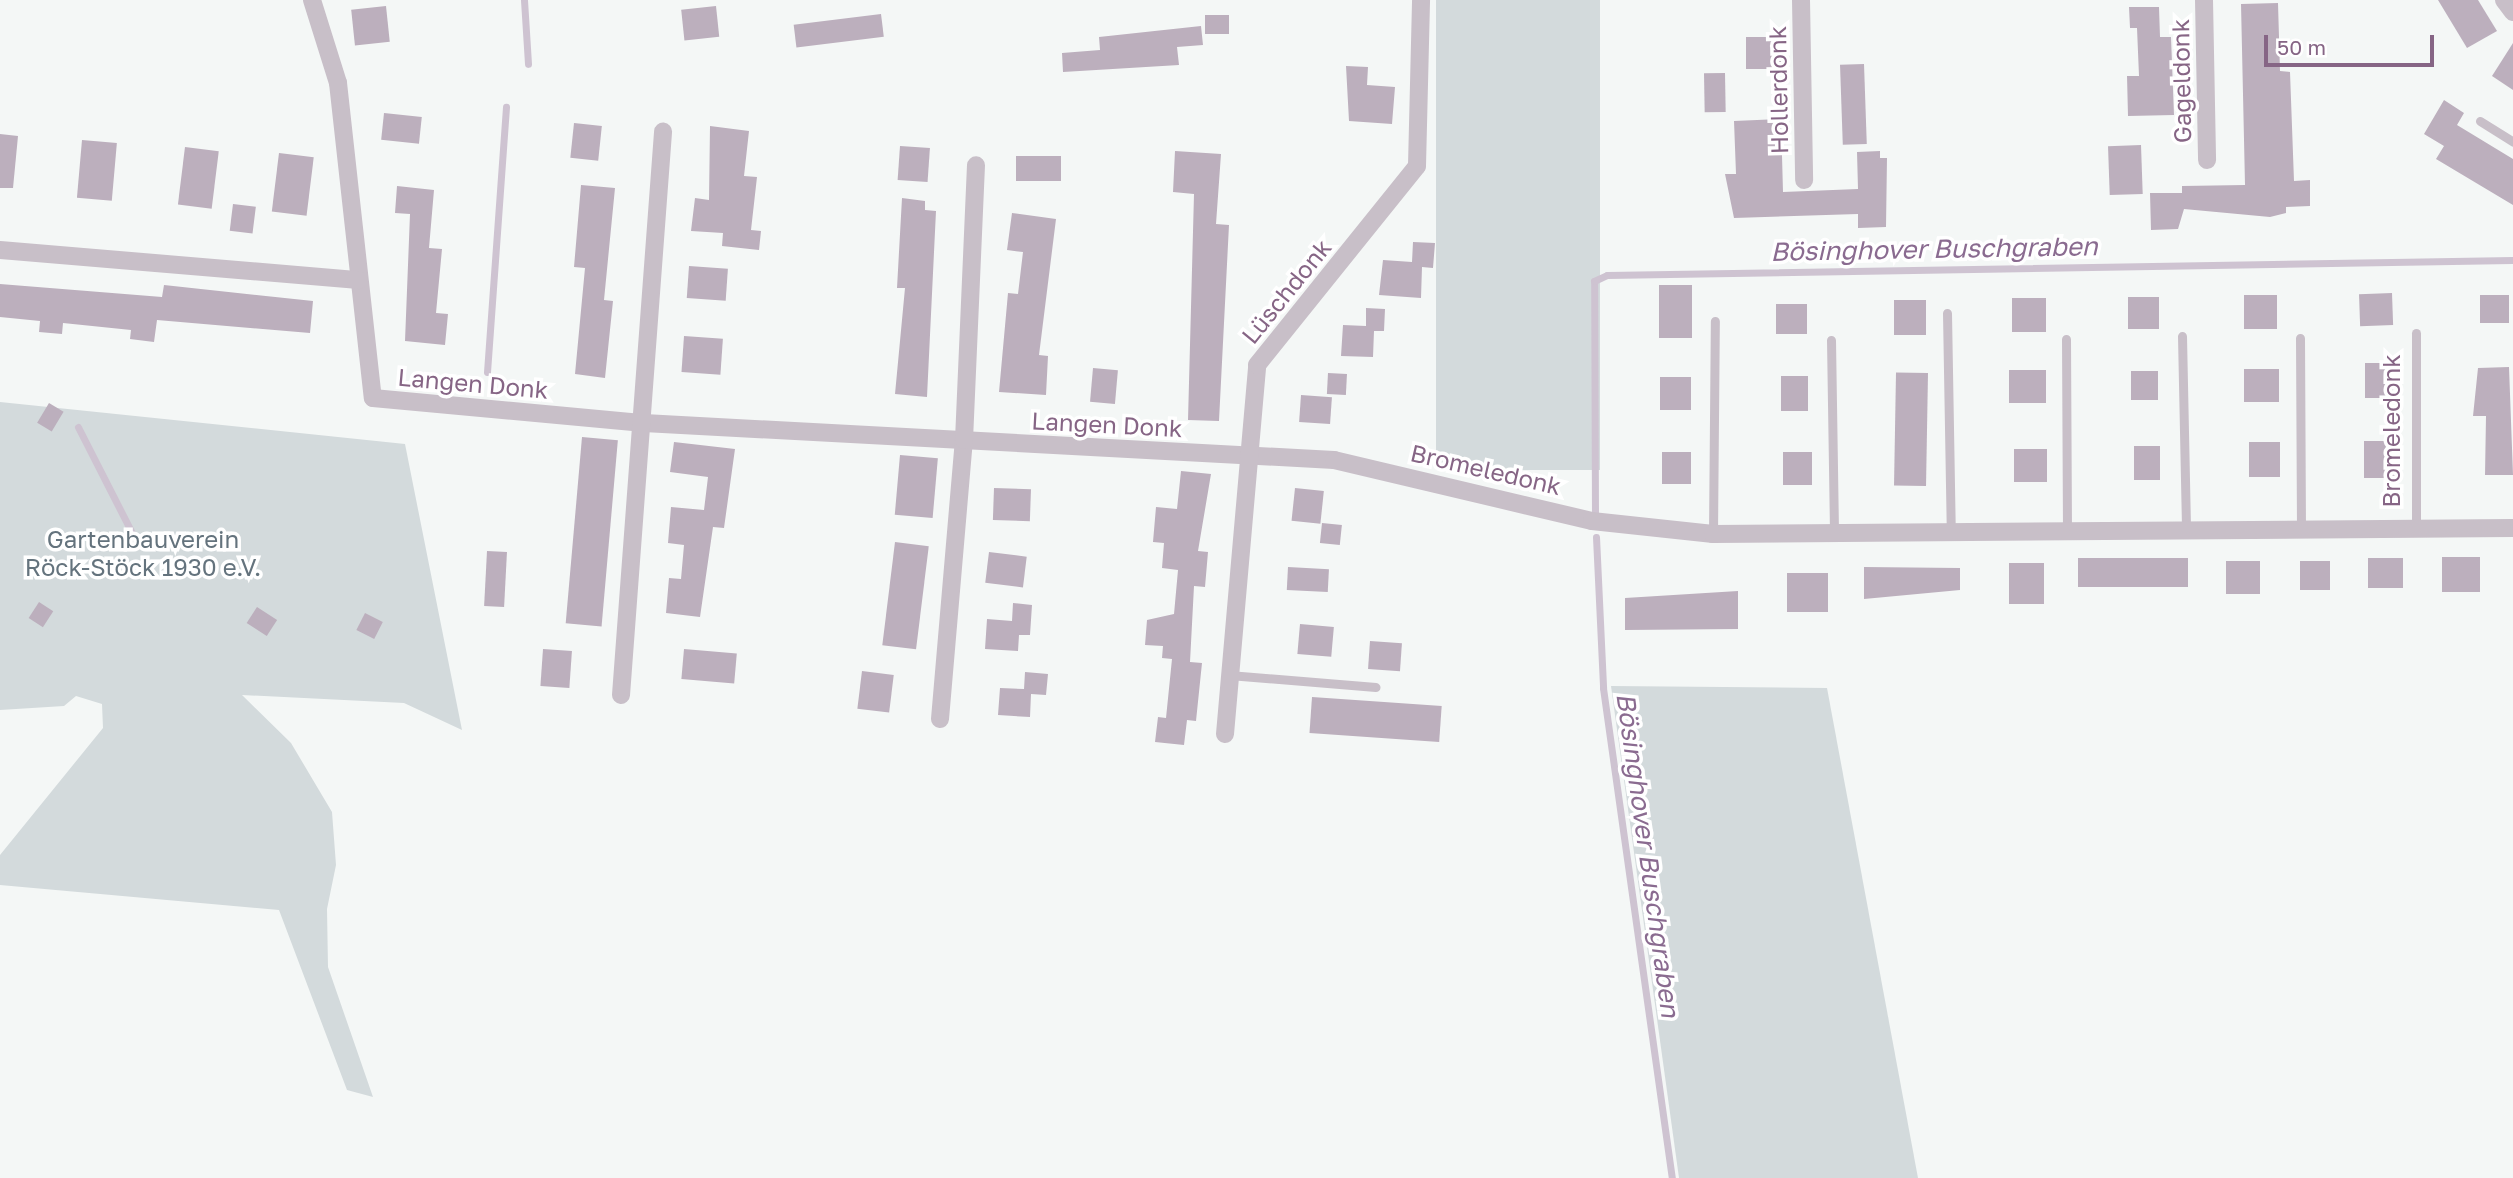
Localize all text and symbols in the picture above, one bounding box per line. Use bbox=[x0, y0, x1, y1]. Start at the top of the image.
street label: Gageldonk bbox=[2166, 19, 2196, 143]
scale bar bbox=[2268, 21, 2438, 65]
street label: Hollerdonk bbox=[1762, 26, 1794, 154]
text: 50 m bbox=[2277, 34, 2326, 60]
water label: Bösinghover Buschgraben bbox=[1770, 231, 2098, 267]
street label: Lüschdonk bbox=[1235, 233, 1337, 349]
street label: Bromeledonk bbox=[2377, 354, 2405, 508]
street label: Langen Donk bbox=[396, 362, 550, 404]
street label: Langen Donk bbox=[1031, 406, 1183, 442]
street label: Bromeledonk bbox=[1408, 438, 1564, 500]
park label: Gartenbauverein Röck-Stöck 1930 e.V. bbox=[25, 525, 261, 581]
water label: Bösinghover Buschgraben bbox=[1610, 691, 1686, 1019]

